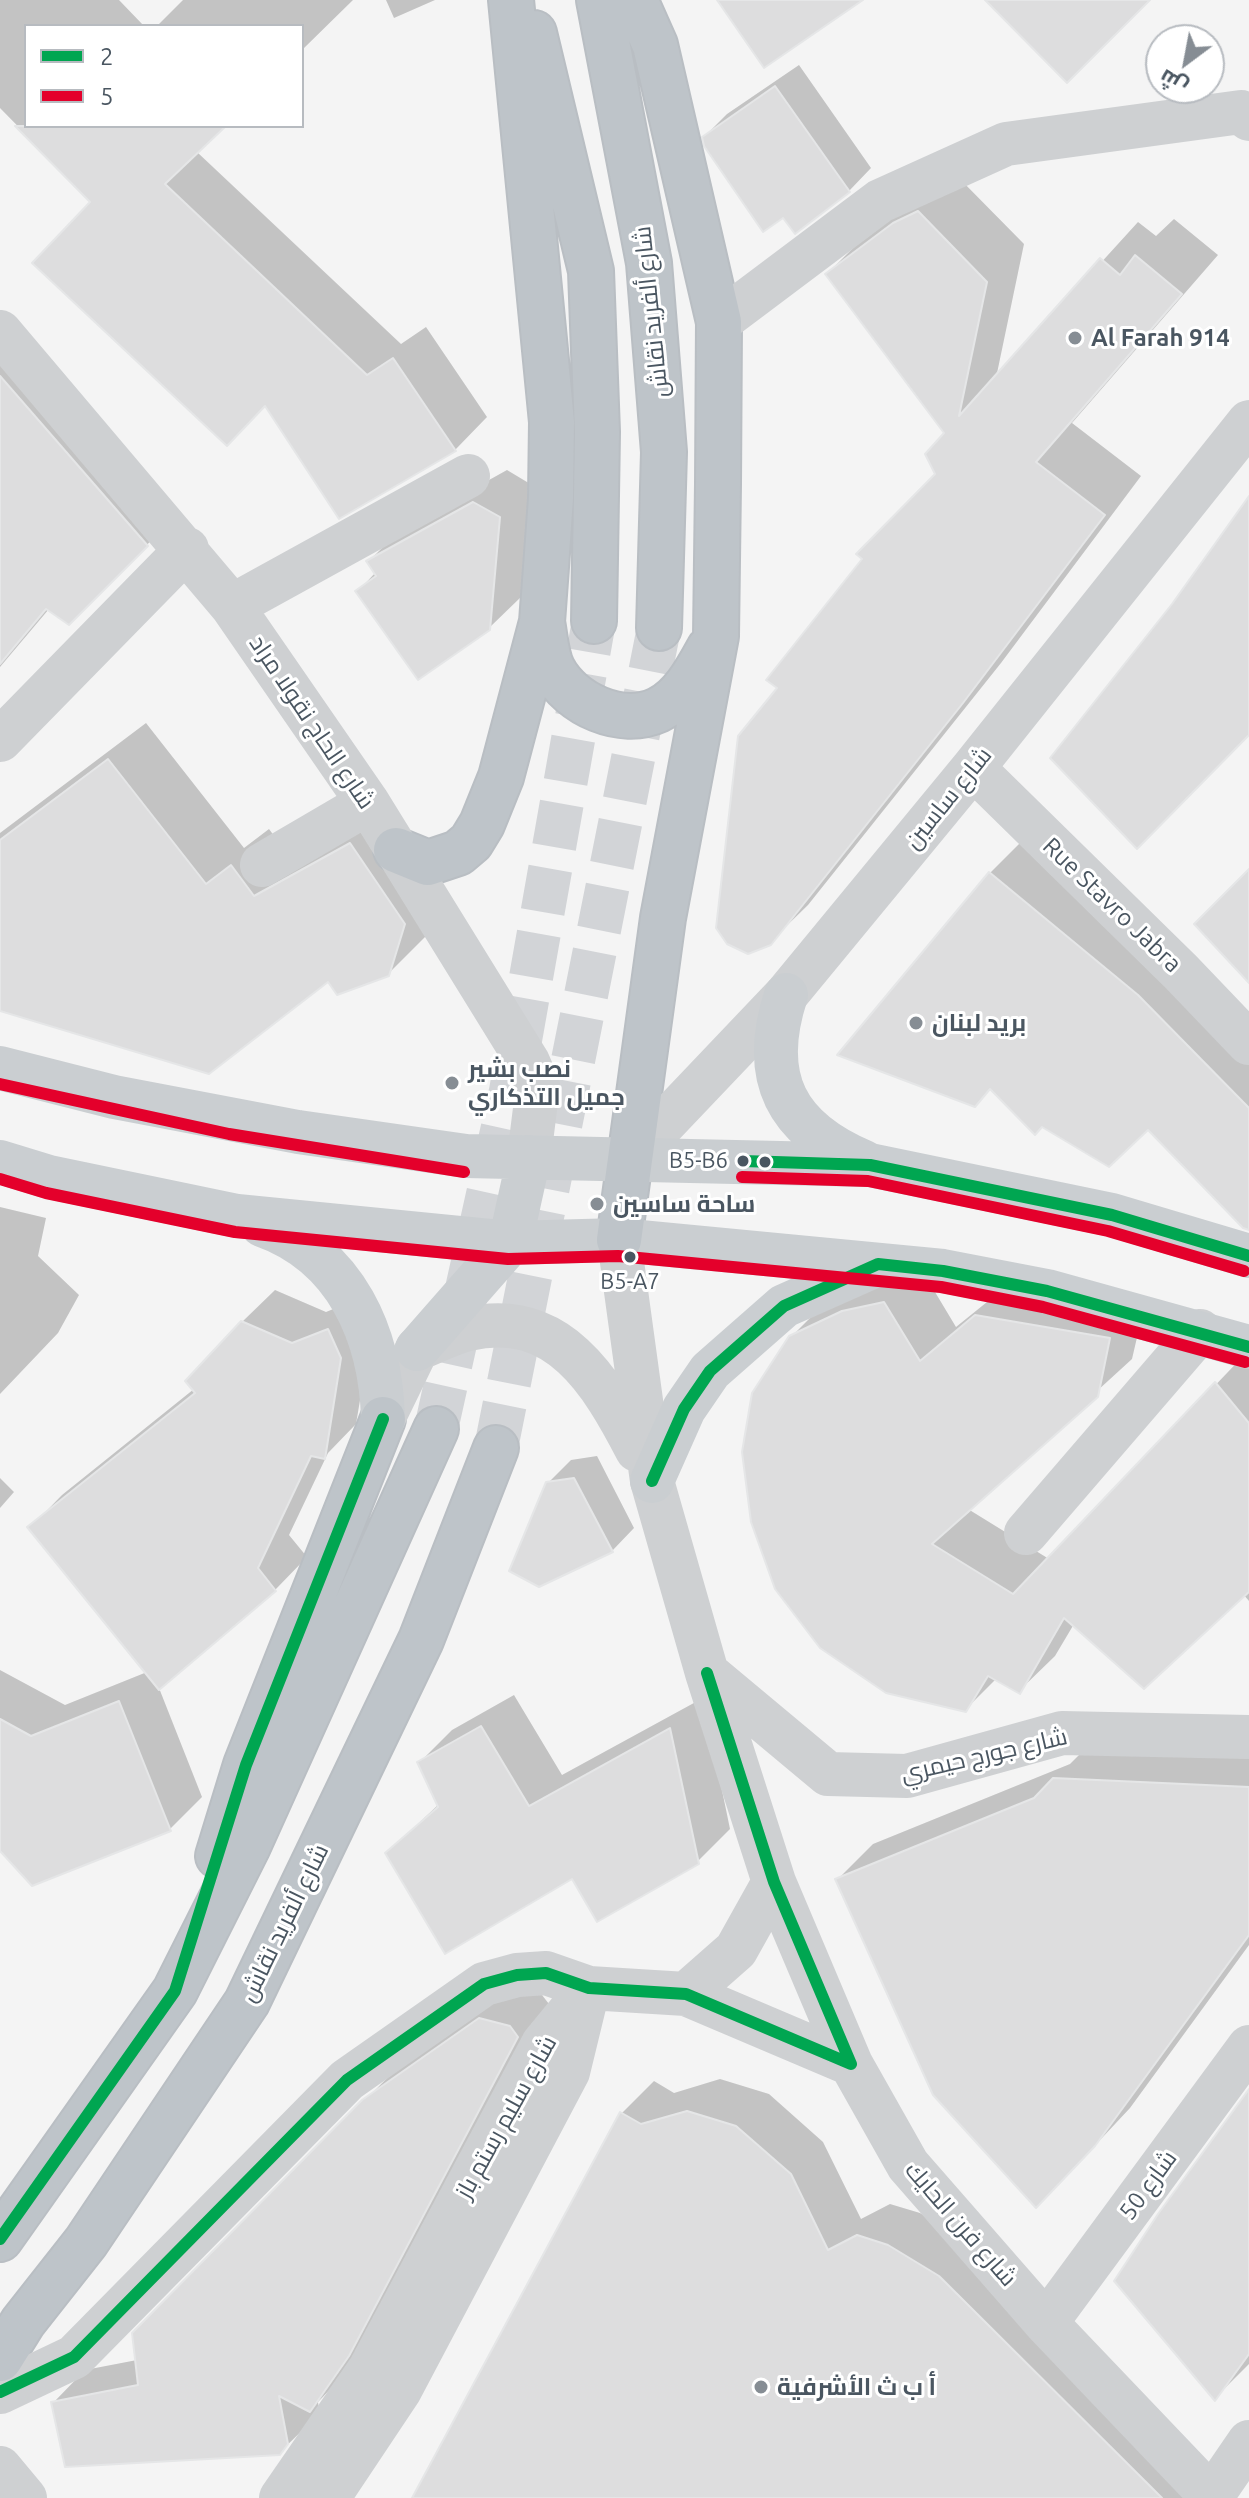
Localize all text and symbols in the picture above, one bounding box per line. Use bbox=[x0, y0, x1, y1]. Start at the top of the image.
legend bbox=[24, 24, 304, 128]
north arrow bbox=[1145, 24, 1225, 104]
text: 2 bbox=[100, 43, 114, 70]
text: ش bbox=[1154, 65, 1192, 101]
text: 5 bbox=[100, 83, 114, 110]
street label: شارع ألفريد نقاش bbox=[628, 225, 674, 399]
place label: Al Farah 914 bbox=[1091, 324, 1230, 352]
marker: Al Farah 914 bbox=[1066, 329, 1084, 347]
street label: شارع الحاج نقولا مراد bbox=[243, 630, 381, 814]
street label: شارع ساسين bbox=[898, 741, 998, 855]
street label: Rue Stavro Jabra bbox=[1037, 832, 1187, 978]
place label: بريد لبنان bbox=[932, 1009, 1026, 1037]
marker: بريد لبنان bbox=[907, 1014, 925, 1032]
place label: نصب بشير جميل التذكاري bbox=[468, 1055, 625, 1111]
marker: نصب بشير جميل التذكاري bbox=[443, 1074, 461, 1092]
place label: B5-B6 bbox=[669, 1148, 728, 1174]
marker: B5-B6 bbox=[735, 1153, 751, 1169]
unlabelled marker bbox=[757, 1154, 773, 1170]
place label: ساحة ساسين bbox=[613, 1190, 755, 1218]
marker: ساحة ساسين bbox=[588, 1195, 606, 1213]
marker: B5-A7 bbox=[622, 1249, 638, 1265]
place label: B5-A7 bbox=[600, 1269, 660, 1295]
street label: شارع جورج حيمري bbox=[898, 1722, 1070, 1788]
street label: شارع ألفريد نقاش bbox=[233, 1839, 335, 2007]
street label: شارع سليم رستم باز bbox=[449, 2030, 563, 2204]
street label: شارع 50 bbox=[1113, 2145, 1183, 2225]
street label: شارع فرن الحايك bbox=[899, 2156, 1023, 2292]
place label: أ ب ث الأشرفية bbox=[777, 2373, 936, 2401]
marker: أ ب ث الأشرفية bbox=[752, 2378, 770, 2396]

